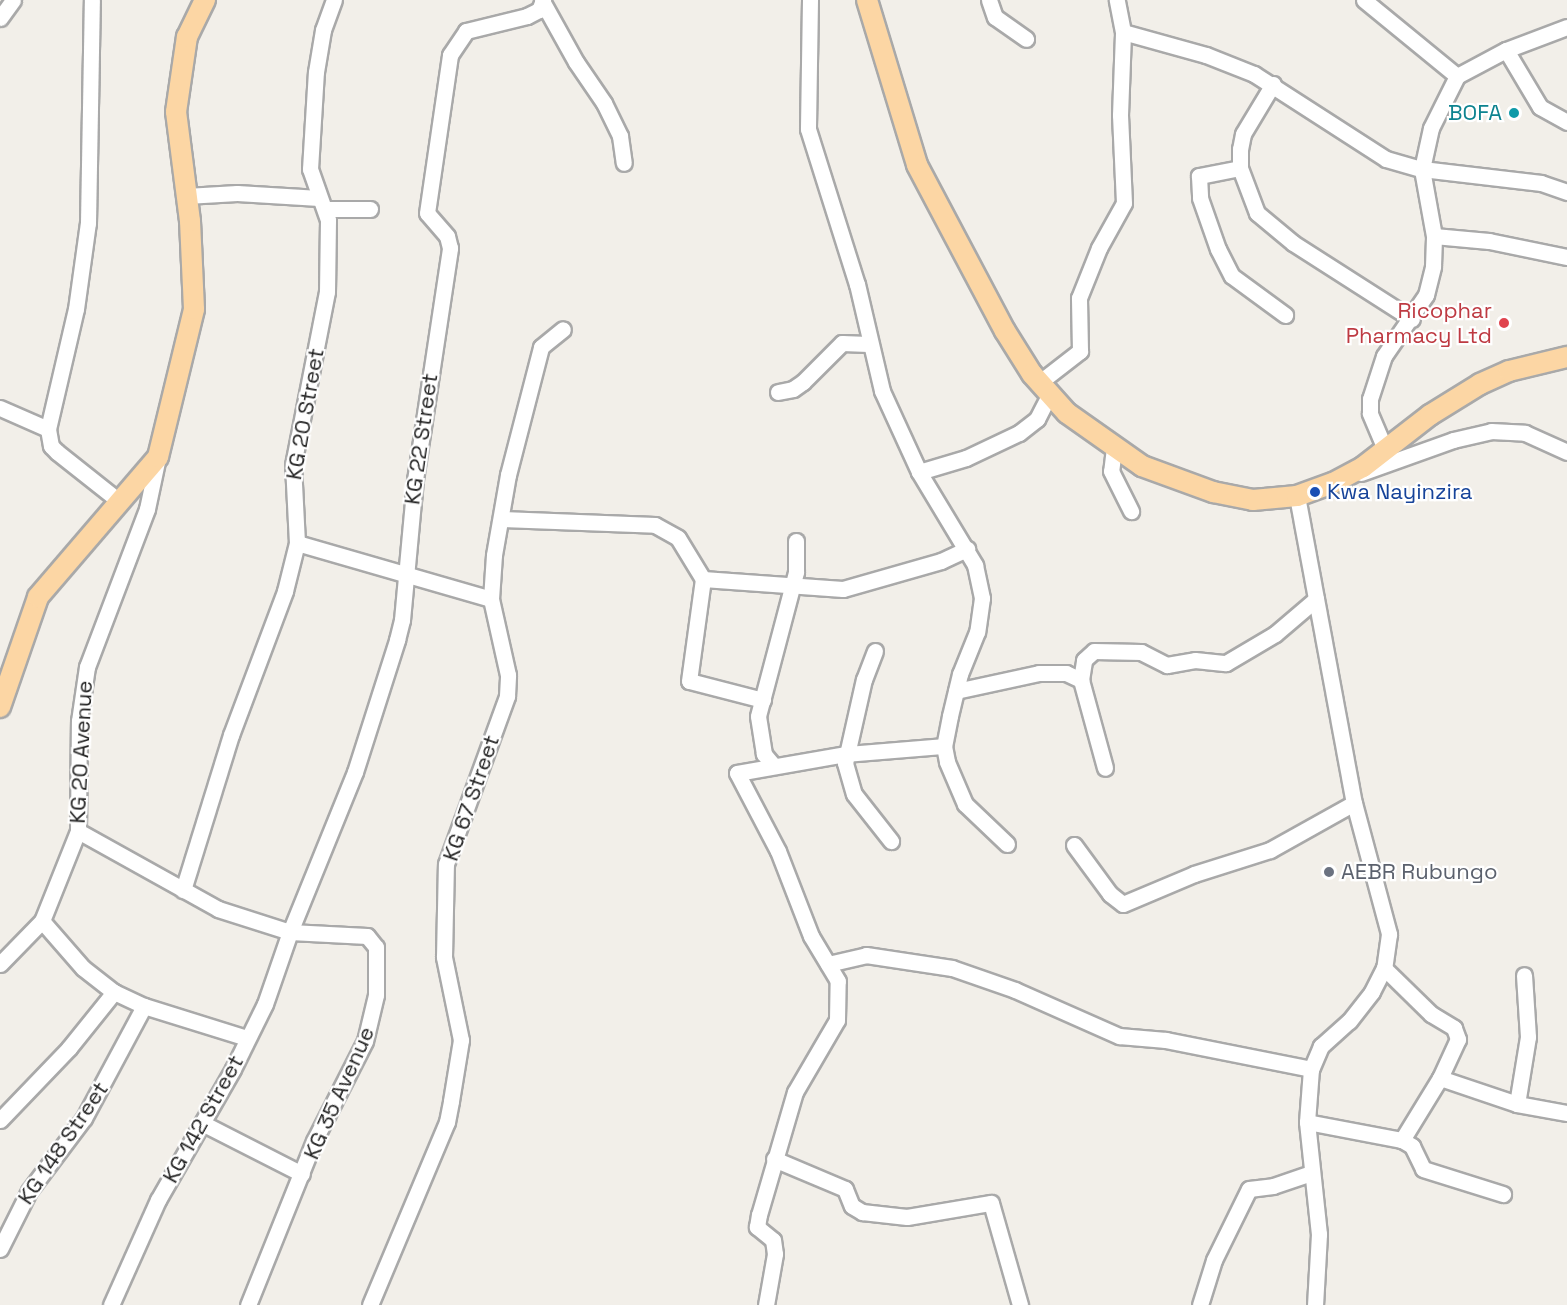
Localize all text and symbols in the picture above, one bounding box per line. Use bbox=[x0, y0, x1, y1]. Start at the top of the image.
place label: BOFA bbox=[1448, 100, 1502, 126]
marker: BOFA bbox=[1507, 106, 1521, 120]
place label: Ricophar Pharmacy Ltd bbox=[1346, 297, 1492, 348]
marker: Ricophar Pharmacy Ltd bbox=[1497, 316, 1511, 330]
street label: KG 20 Street bbox=[280, 346, 330, 482]
street label: KG 22 Street bbox=[399, 372, 443, 506]
place label: Kwa Nayinzira bbox=[1327, 479, 1472, 505]
marker: Kwa Nayinzira bbox=[1308, 485, 1322, 499]
street label: KG 20 Avenue bbox=[64, 680, 98, 824]
street label: KG 67 Street bbox=[437, 732, 505, 864]
place label: AEBR Rubungo bbox=[1341, 859, 1498, 885]
marker: AEBR Rubungo bbox=[1322, 865, 1336, 879]
street label: KG 35 Avenue bbox=[298, 1022, 380, 1164]
street label: KG 142 Street bbox=[157, 1050, 249, 1188]
street label: KG 148 Street bbox=[12, 1077, 114, 1209]

